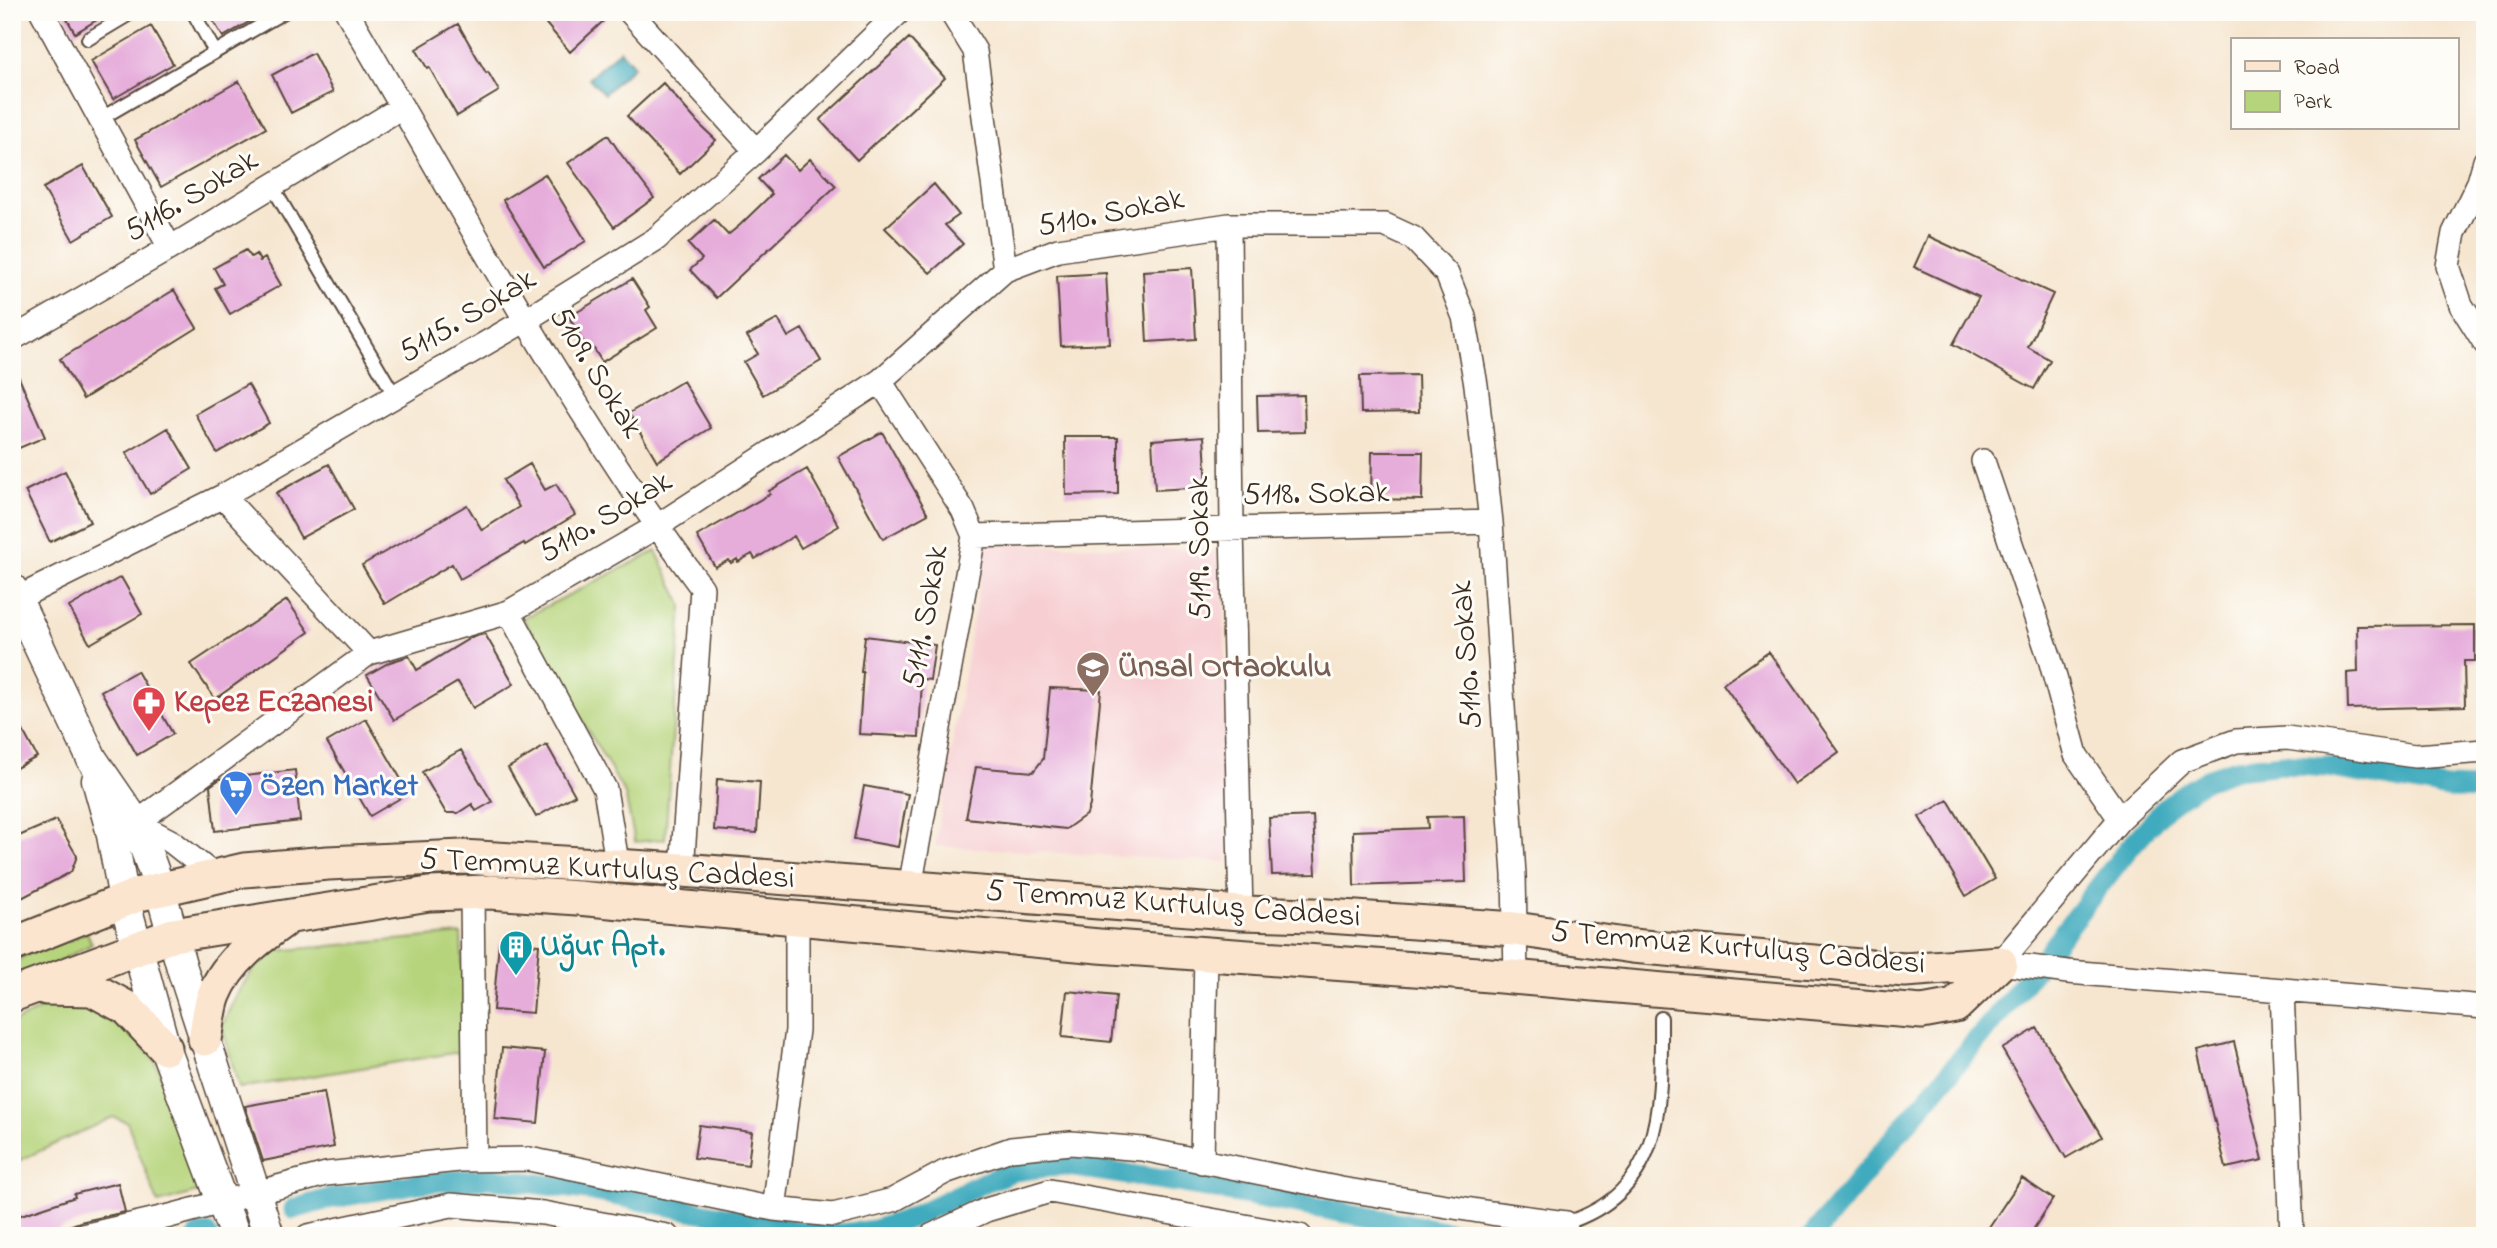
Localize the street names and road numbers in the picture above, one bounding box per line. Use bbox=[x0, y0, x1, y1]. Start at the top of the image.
street label: 5116. Sokak bbox=[116, 138, 269, 255]
street label: 5110. Sokak bbox=[1034, 177, 1189, 251]
street label: 5115. Sokak bbox=[390, 257, 547, 377]
street label: 5109. Sokak bbox=[536, 298, 655, 449]
street label: 5110. Sokak bbox=[530, 459, 683, 576]
street label: 5118. Sokak bbox=[1242, 470, 1391, 520]
street label: 5119. Sokak bbox=[1176, 474, 1226, 621]
street label: 5111. Sokak bbox=[891, 541, 963, 692]
street label: 5110. Sokak bbox=[1439, 578, 1497, 731]
street label: 5 Temmuz Kurtuluş Caddesi bbox=[418, 837, 796, 903]
street label: 5 Temmuz Kurtuluş Caddesi bbox=[984, 868, 1362, 942]
street label: 5 Temmuz Kurtuluş Caddesi bbox=[1549, 909, 1927, 989]

